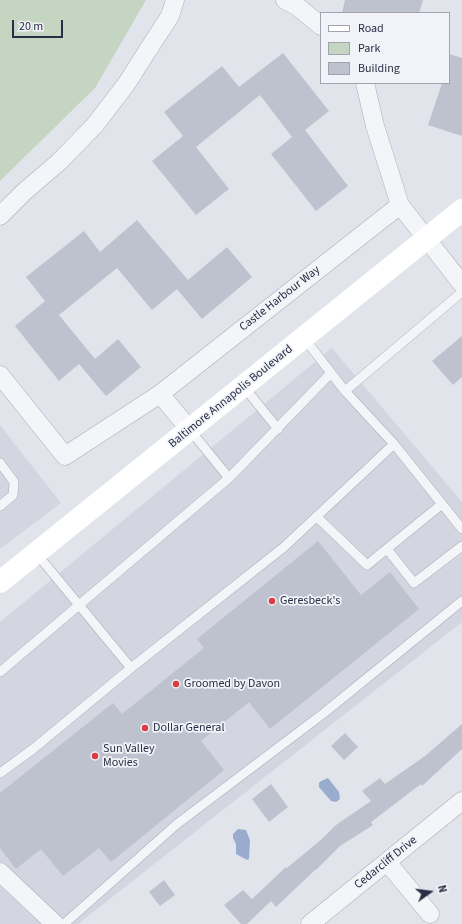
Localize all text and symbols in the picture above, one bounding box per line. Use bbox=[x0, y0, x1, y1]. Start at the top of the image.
scale bar bbox=[14, 12, 65, 38]
legend bbox=[320, 12, 450, 84]
text: 20 m bbox=[19, 18, 43, 35]
text: Road bbox=[358, 20, 384, 37]
text: Park bbox=[358, 40, 380, 57]
text: Building bbox=[358, 60, 400, 77]
street label: Castle Harbour Way bbox=[237, 263, 323, 335]
street label: Baltimore Annapolis Boulevard bbox=[166, 342, 296, 452]
place label: Geresbeck's bbox=[280, 594, 340, 608]
marker: Geresbeck's bbox=[267, 596, 277, 606]
place label: Groomed by Davon bbox=[184, 677, 280, 691]
marker: Groomed by Davon bbox=[171, 679, 181, 689]
place label: Dollar General bbox=[153, 721, 224, 735]
marker: Dollar General bbox=[140, 723, 150, 733]
place label: Sun Valley Movies bbox=[103, 742, 155, 770]
marker: Sun Valley Movies bbox=[90, 751, 100, 761]
street label: Cedarcliff Drive bbox=[352, 833, 420, 893]
north arrow bbox=[410, 872, 450, 912]
text: N bbox=[434, 884, 450, 894]

